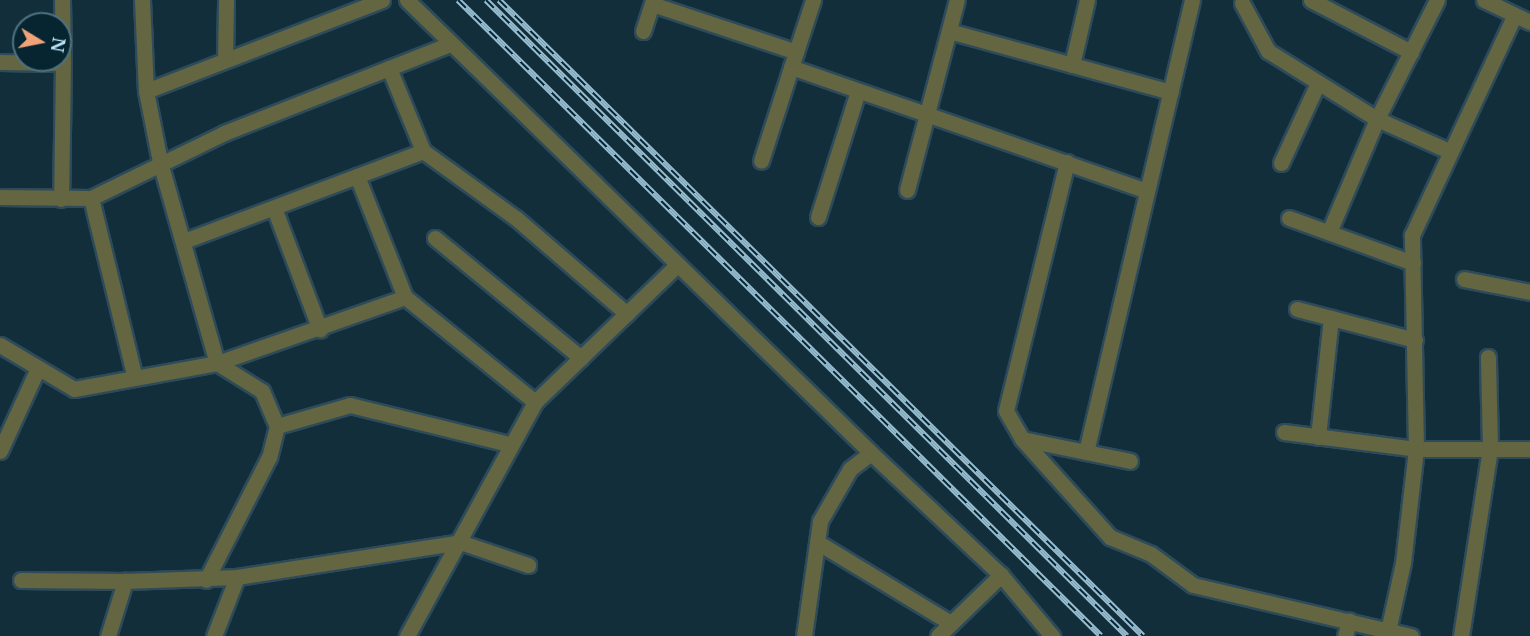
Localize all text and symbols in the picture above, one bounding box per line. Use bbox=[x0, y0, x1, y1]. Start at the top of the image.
north arrow bbox=[12, 12, 72, 72]
text: N bbox=[47, 36, 69, 54]

